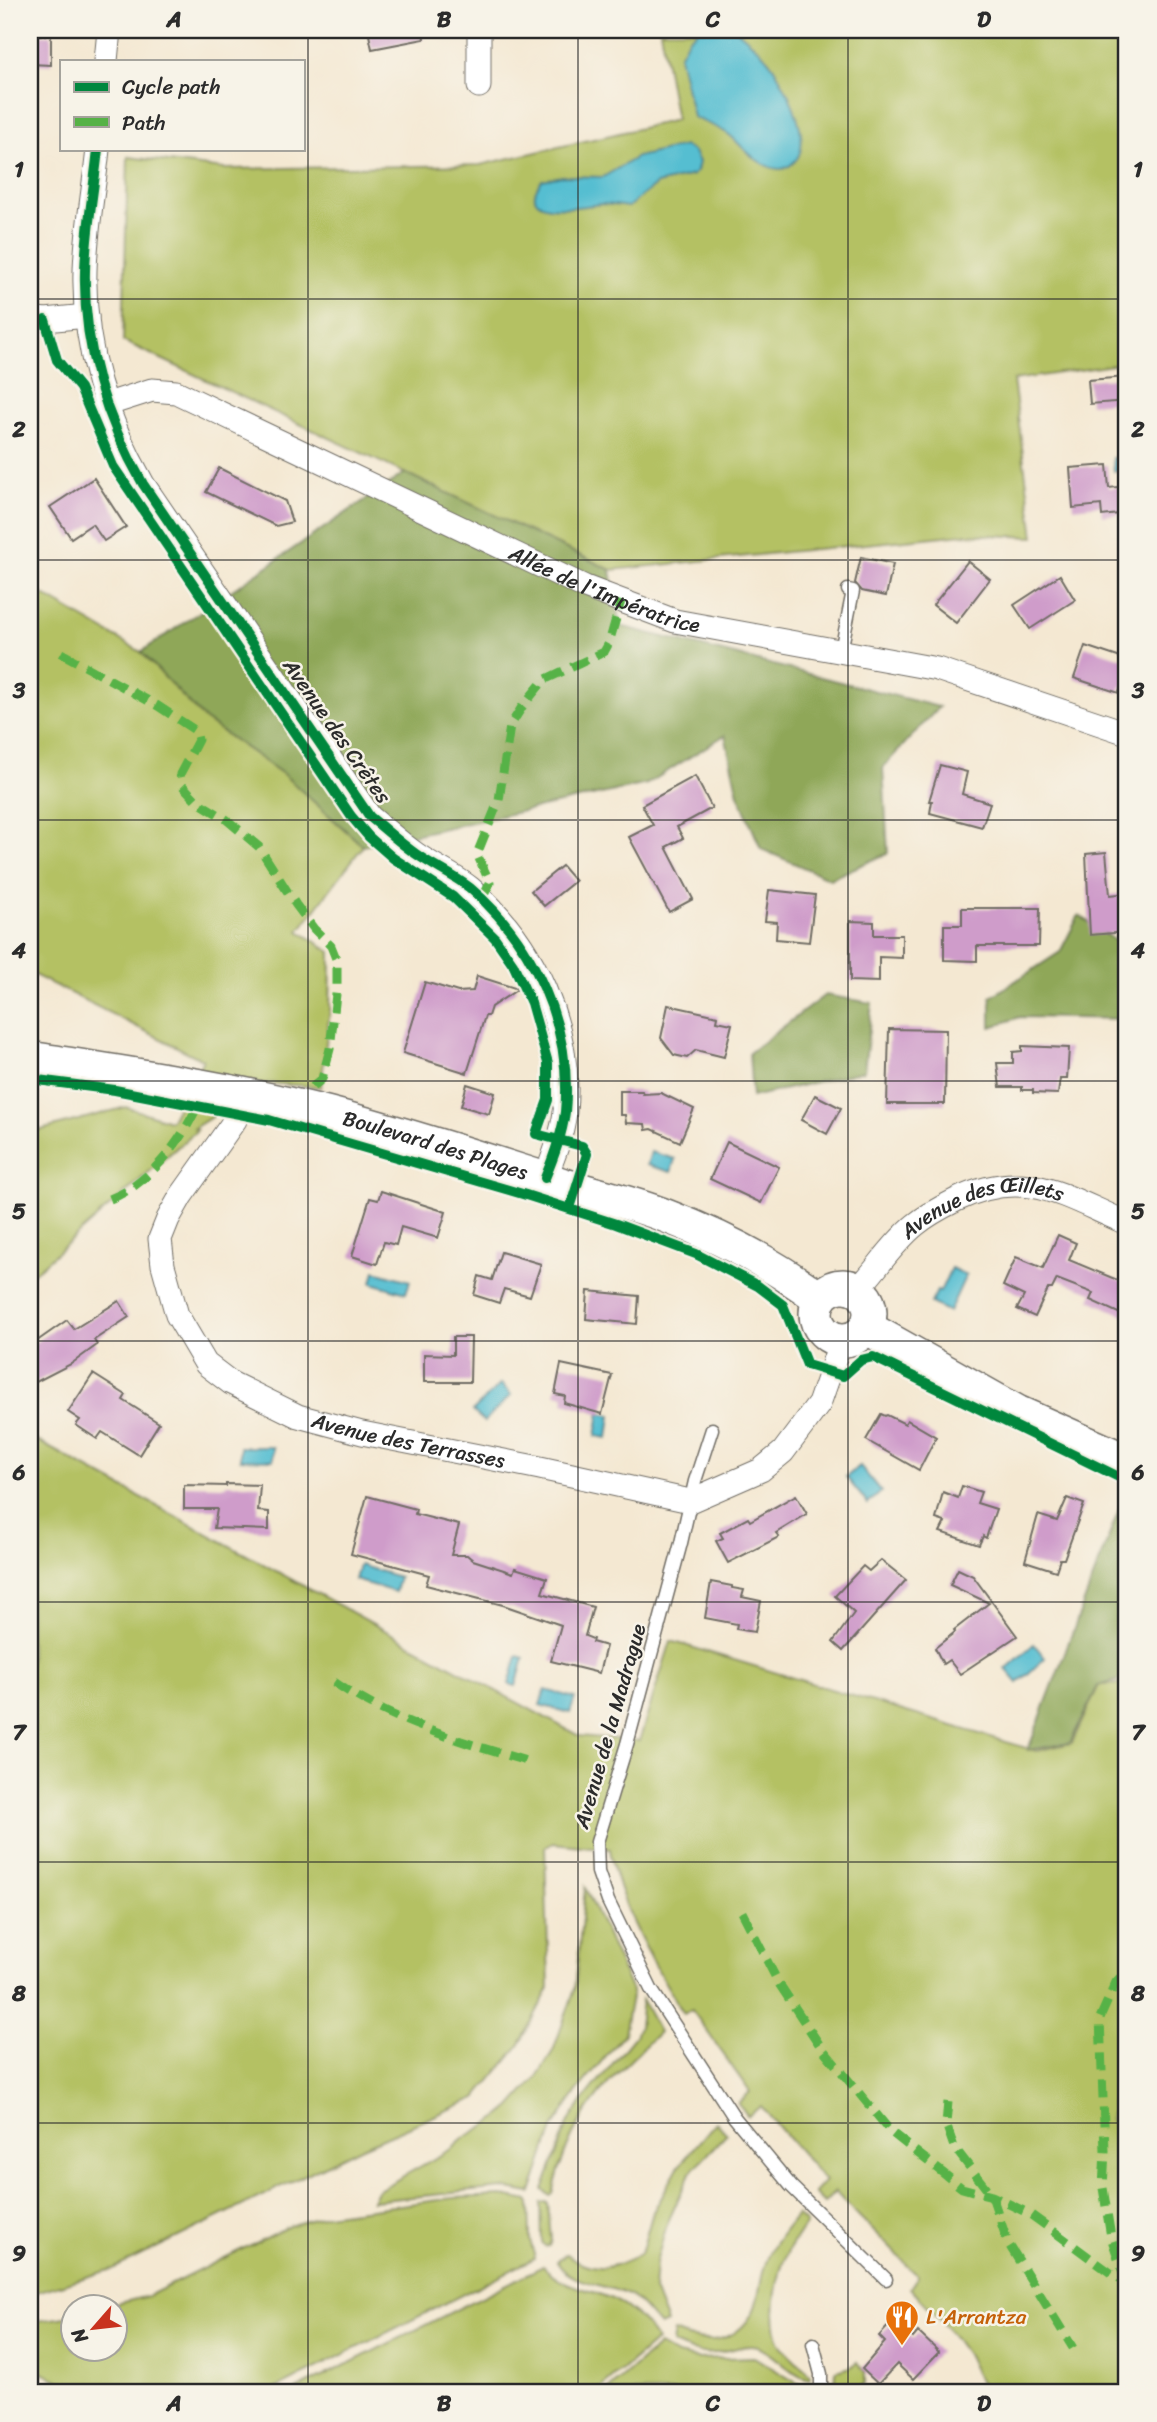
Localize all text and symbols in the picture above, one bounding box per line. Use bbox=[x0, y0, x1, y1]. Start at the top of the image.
text: A bbox=[165, 0, 182, 40]
text: B bbox=[437, 0, 452, 40]
text: C bbox=[705, 0, 721, 40]
text: D bbox=[977, 0, 992, 40]
legend bbox=[60, 60, 304, 150]
text: Cycle path bbox=[122, 68, 221, 106]
text: Path bbox=[122, 104, 165, 142]
text: 1 bbox=[14, 149, 24, 190]
text: 1 bbox=[1133, 149, 1143, 190]
text: 2 bbox=[11, 409, 26, 450]
text: 2 bbox=[1130, 409, 1145, 450]
street label: Allée de l'Impératrice bbox=[502, 534, 703, 644]
street label: Avenue des Crêtes bbox=[272, 649, 402, 812]
text: 3 bbox=[12, 670, 26, 711]
text: 3 bbox=[1131, 670, 1145, 711]
text: 4 bbox=[11, 930, 27, 971]
text: 4 bbox=[1130, 930, 1146, 971]
street label: Boulevard des Plages bbox=[338, 1099, 533, 1191]
street label: Avenue des Œillets bbox=[890, 1165, 1070, 1250]
text: 5 bbox=[12, 1191, 26, 1232]
text: 5 bbox=[1131, 1191, 1145, 1232]
street label: Avenue des Terrasses bbox=[306, 1401, 509, 1480]
text: 6 bbox=[11, 1452, 26, 1493]
text: 6 bbox=[1130, 1452, 1145, 1493]
street label: Avenue de la Madrague bbox=[562, 1619, 657, 1834]
text: 7 bbox=[12, 1712, 27, 1753]
text: 7 bbox=[1131, 1712, 1146, 1753]
text: 8 bbox=[11, 1973, 26, 2014]
text: 8 bbox=[1130, 1973, 1145, 2014]
text: 9 bbox=[12, 2233, 26, 2274]
text: 9 bbox=[1131, 2233, 1145, 2274]
north arrow bbox=[60, 2292, 130, 2362]
restaurant icon: L'Arrantza bbox=[883, 2298, 921, 2347]
place label: L'Arrantza bbox=[926, 2298, 1027, 2336]
text: N bbox=[61, 2321, 98, 2350]
text: A bbox=[165, 2383, 182, 2422]
text: B bbox=[437, 2383, 452, 2422]
text: C bbox=[705, 2383, 721, 2422]
text: D bbox=[977, 2383, 992, 2422]

